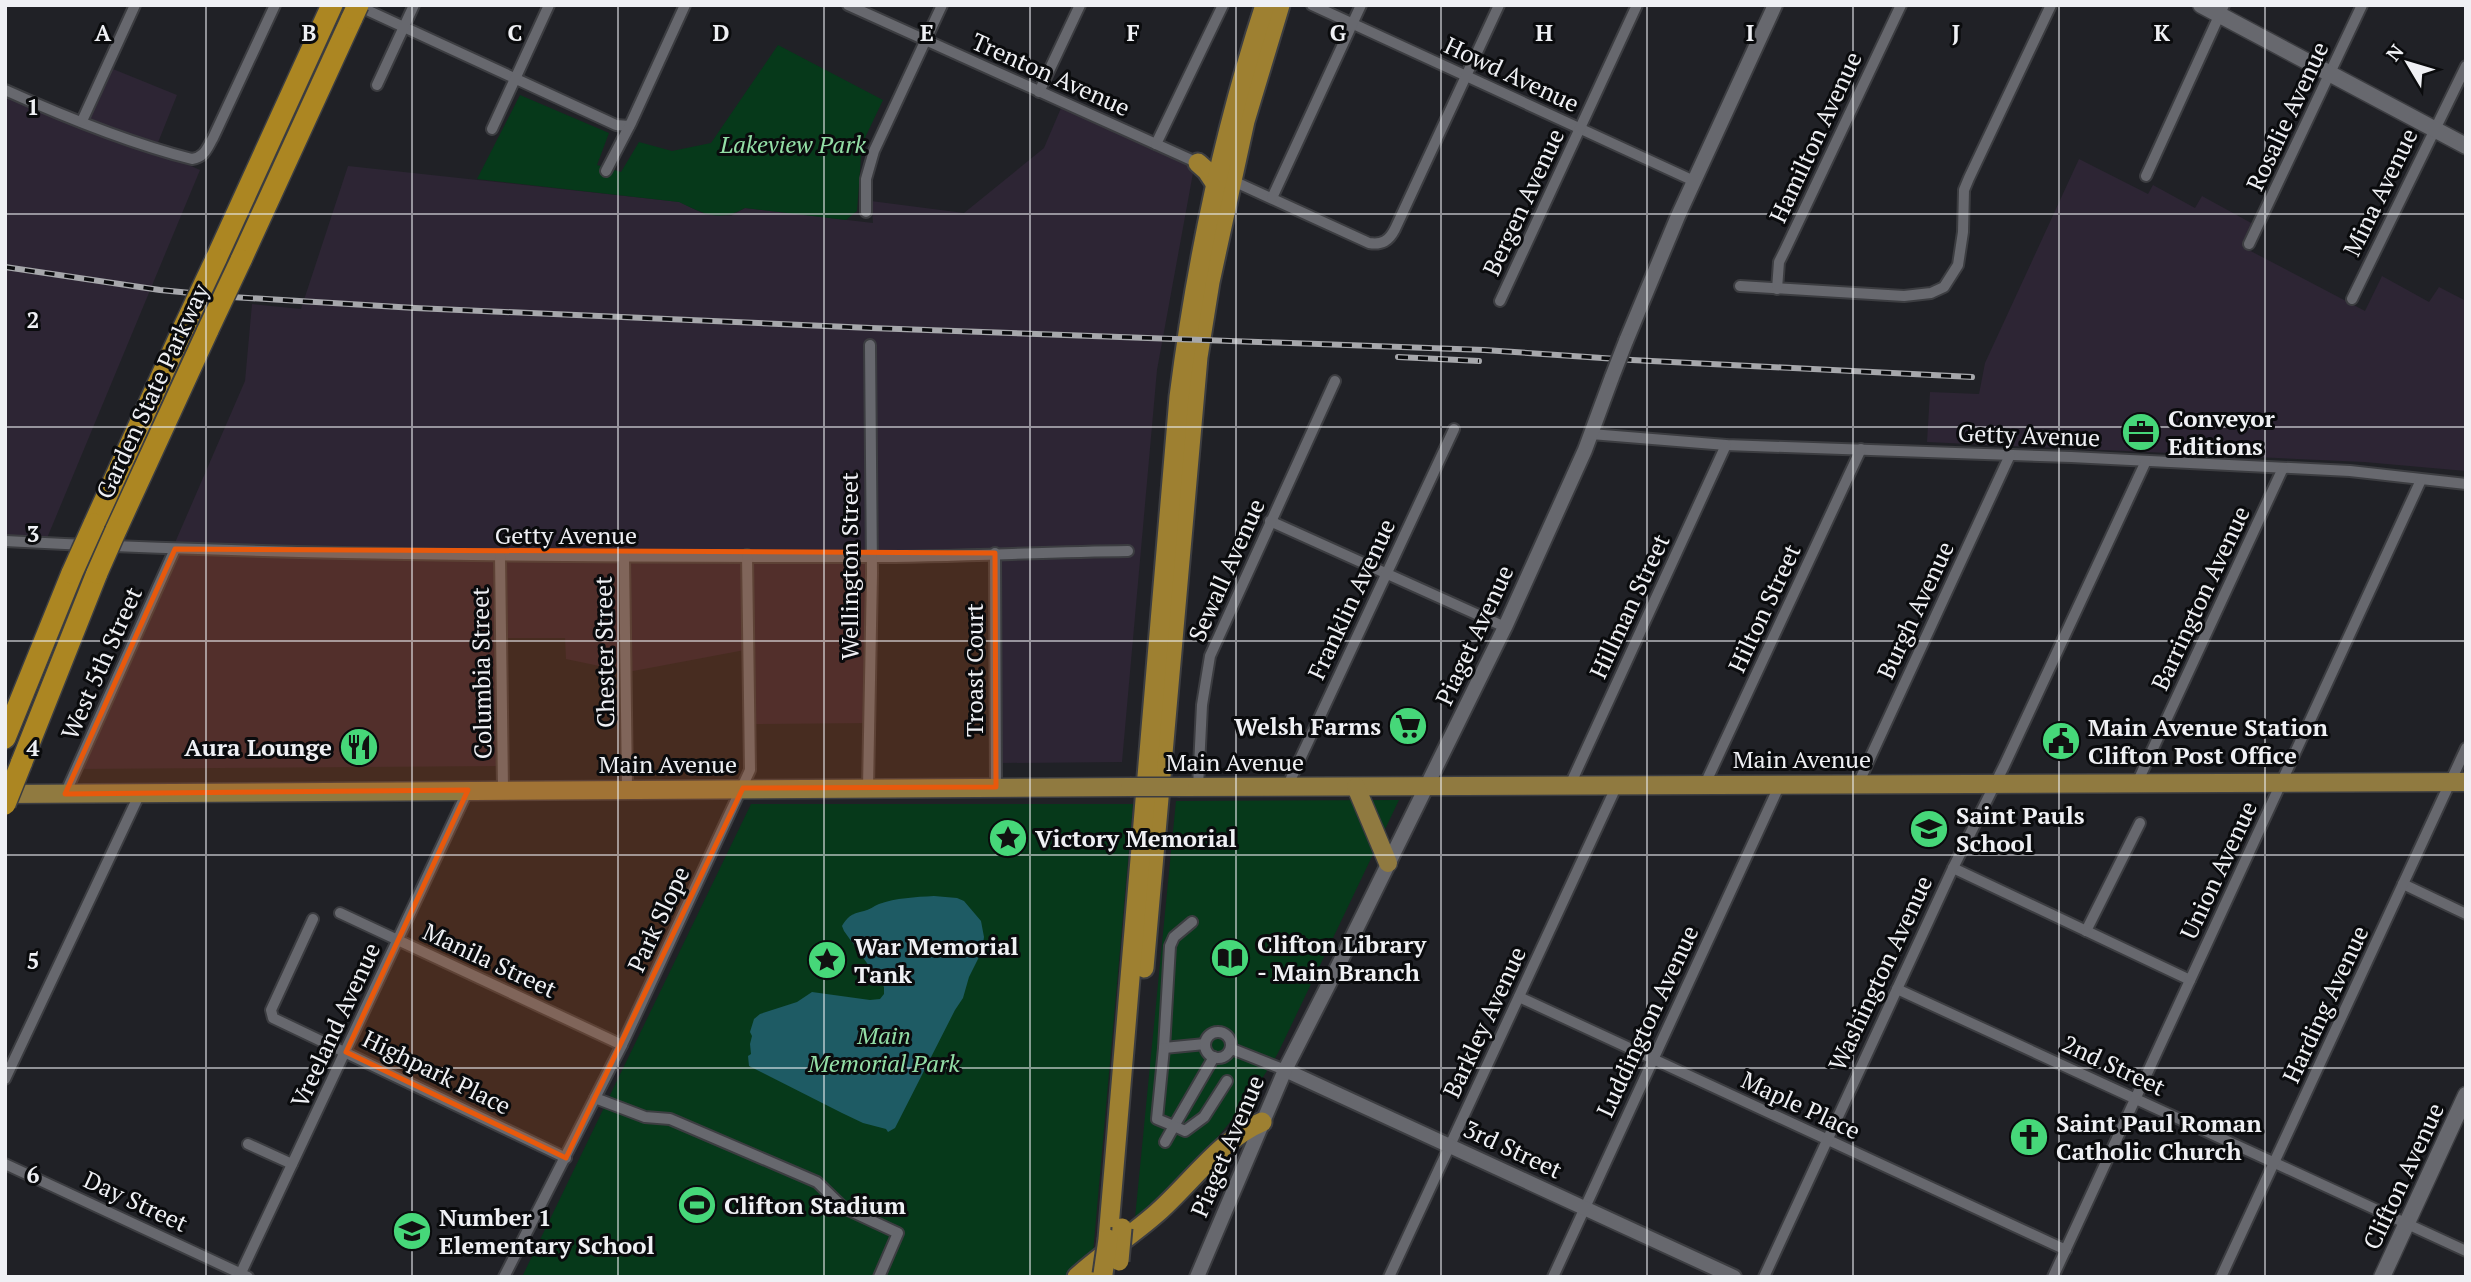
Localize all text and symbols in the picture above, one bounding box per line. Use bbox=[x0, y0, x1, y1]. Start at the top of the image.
text: A bbox=[95, 17, 112, 48]
text: B bbox=[302, 17, 317, 48]
text: C bbox=[508, 17, 523, 48]
text: D bbox=[713, 17, 730, 48]
text: E bbox=[920, 17, 934, 48]
text: F bbox=[1126, 17, 1140, 48]
text: G bbox=[1330, 17, 1347, 48]
text: I bbox=[1746, 17, 1754, 48]
text: J bbox=[1952, 17, 1960, 48]
text: K bbox=[2154, 17, 2171, 48]
street label: Trenton Avenue bbox=[967, 25, 1135, 123]
north arrow bbox=[2373, 28, 2443, 98]
street label: Howd Avenue bbox=[1440, 30, 1584, 118]
street label: Rosalie Avenue bbox=[2238, 36, 2336, 196]
text: N bbox=[2380, 38, 2409, 66]
street label: Hamilton Avenue bbox=[1761, 46, 1869, 228]
text: 1 bbox=[27, 91, 40, 122]
street label: Bergen Avenue bbox=[1475, 123, 1571, 281]
street label: Mina Avenue bbox=[2335, 123, 2425, 261]
park label: Lakeview Park bbox=[719, 128, 866, 160]
street label: Garden State Parkway bbox=[88, 278, 216, 504]
text: 2 bbox=[27, 304, 40, 335]
place label: Conveyor Editions bbox=[2168, 402, 2275, 462]
office icon: Conveyor Editions bbox=[2120, 411, 2162, 453]
street label: Getty Avenue bbox=[1957, 417, 2101, 453]
street label: Wellington Street bbox=[833, 472, 865, 660]
street label: Sewall Avenue bbox=[1180, 494, 1272, 646]
street label: Barrington Avenue bbox=[2143, 501, 2257, 695]
street label: Franklin Avenue bbox=[1300, 514, 1402, 684]
text: 3 bbox=[27, 518, 40, 549]
street label: Getty Avenue bbox=[495, 519, 637, 551]
street label: Hillman Street bbox=[1582, 528, 1677, 684]
street label: Burgh Avenue bbox=[1869, 536, 1961, 684]
street label: Hilton Street bbox=[1720, 539, 1808, 677]
street label: Piaget Avenue bbox=[1428, 560, 1520, 710]
street label: Chester Street bbox=[587, 576, 621, 728]
street label: West 5th Street bbox=[53, 582, 149, 744]
street label: Columbia Street bbox=[463, 587, 498, 759]
street label: Troast Court bbox=[958, 603, 990, 737]
supermarket icon: Welsh Farms bbox=[1387, 705, 1429, 747]
place label: Welsh Farms bbox=[1234, 710, 1381, 742]
place label: Main Avenue Station Clifton Post Office bbox=[2088, 711, 2328, 771]
public building icon: Main Avenue Station Clifton Post Office bbox=[2040, 720, 2082, 762]
restaurant icon: Aura Lounge bbox=[338, 726, 380, 768]
place label: Aura Lounge bbox=[184, 731, 332, 763]
text: 4 bbox=[27, 732, 40, 763]
street label: Main Avenue bbox=[1733, 743, 1871, 775]
street label: Main Avenue bbox=[1166, 746, 1304, 778]
street label: Main Avenue bbox=[599, 748, 737, 780]
street label: Union Avenue bbox=[2172, 796, 2264, 944]
place label: Saint Pauls School bbox=[1956, 799, 2085, 859]
school or university icon: Saint Pauls School bbox=[1908, 808, 1950, 850]
place icon: Victory Memorial bbox=[987, 817, 1029, 859]
place label: Victory Memorial bbox=[1035, 822, 1237, 854]
street label: Park Slope bbox=[620, 861, 696, 977]
street label: Washington Avenue bbox=[1821, 870, 1939, 1076]
street label: Manila Street bbox=[418, 915, 562, 1005]
street label: Luddington Avenue bbox=[1589, 920, 1705, 1122]
street label: Harding Avenue bbox=[2275, 920, 2375, 1088]
place label: Clifton Library - Main Branch bbox=[1257, 928, 1427, 988]
place label: War Memorial Tank bbox=[854, 930, 1019, 990]
street label: Vreeland Avenue bbox=[283, 937, 387, 1113]
library icon: Clifton Library - Main Branch bbox=[1209, 937, 1251, 979]
place icon: War Memorial Tank bbox=[806, 939, 848, 981]
street label: Barkley Avenue bbox=[1435, 941, 1533, 1103]
text: 5 bbox=[27, 945, 40, 976]
park label: Main Memorial Park bbox=[807, 1019, 960, 1079]
street label: Highpark Place bbox=[358, 1022, 516, 1122]
street label: 2nd Street bbox=[2057, 1027, 2171, 1103]
street label: Maple Place bbox=[1736, 1063, 1866, 1147]
street label: Piaget Avenue bbox=[1183, 1070, 1271, 1222]
street label: Clifton Avenue bbox=[2355, 1098, 2451, 1254]
place label: Saint Paul Roman Catholic Church bbox=[2056, 1107, 2262, 1167]
street label: 3rd Street bbox=[1459, 1112, 1568, 1186]
church icon: Saint Paul Roman Catholic Church bbox=[2008, 1116, 2050, 1158]
text: 6 bbox=[27, 1159, 40, 1190]
street label: Day Street bbox=[79, 1163, 193, 1239]
sports icon: Clifton Stadium bbox=[676, 1184, 718, 1226]
place label: Clifton Stadium bbox=[724, 1189, 906, 1221]
place label: Number 1 Elementary School bbox=[439, 1201, 654, 1261]
school or university icon: Number 1 Elementary School bbox=[391, 1210, 433, 1252]

